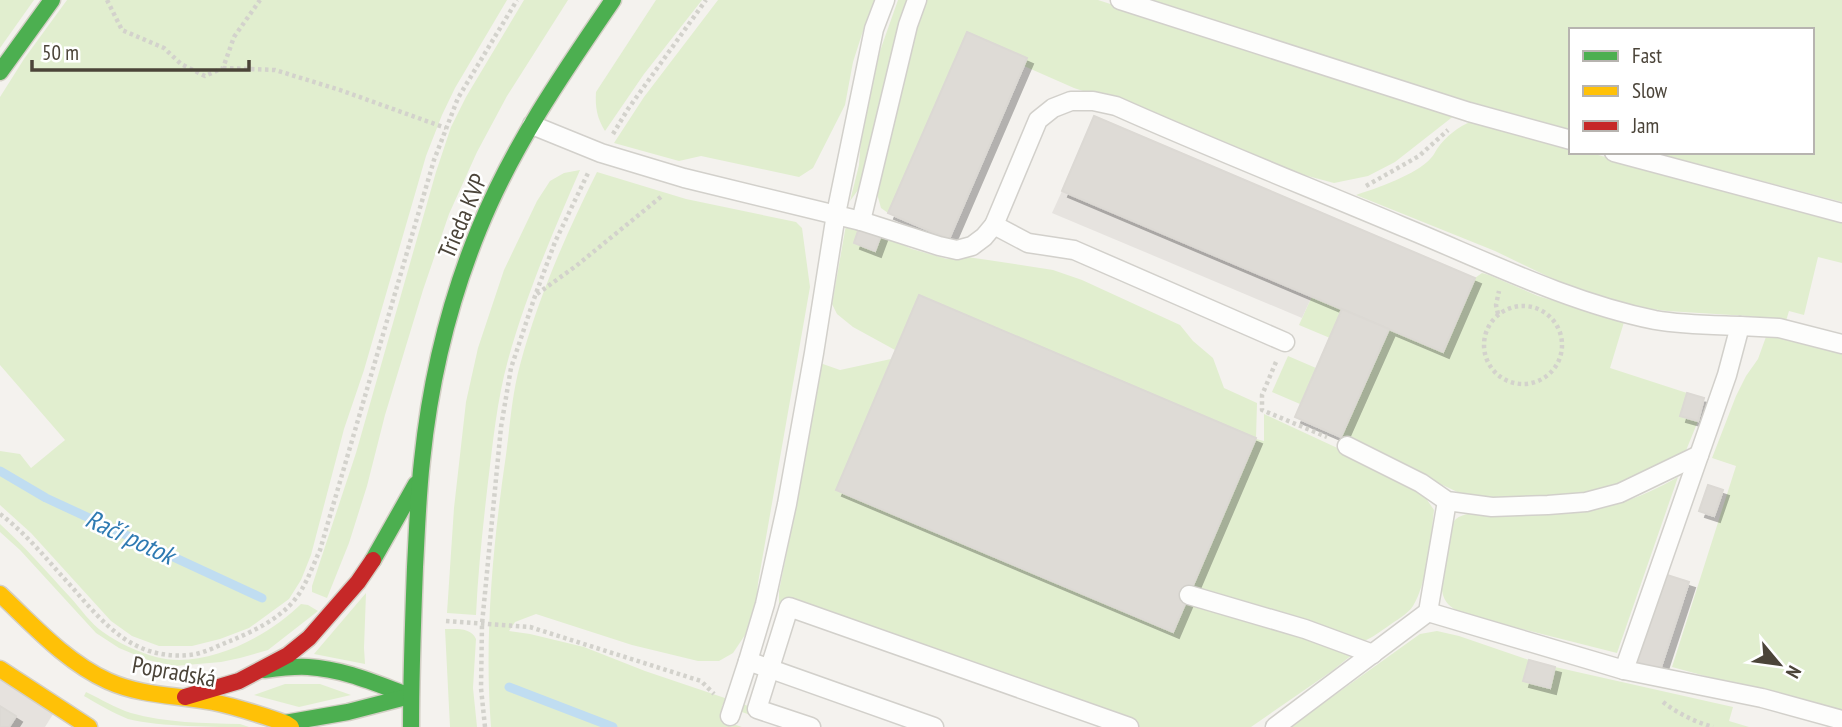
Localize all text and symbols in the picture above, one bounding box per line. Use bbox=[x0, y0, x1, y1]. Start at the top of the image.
scale bar bbox=[32, 28, 248, 72]
legend bbox=[1569, 28, 1814, 154]
text: 50 m bbox=[42, 39, 79, 66]
text: Fast bbox=[1632, 42, 1662, 69]
text: Slow bbox=[1632, 77, 1668, 104]
text: Jam bbox=[1631, 112, 1659, 139]
street label: Trieda KVP bbox=[431, 169, 494, 263]
water label: Račí potok bbox=[81, 502, 182, 573]
north arrow bbox=[1744, 629, 1814, 699]
street label: Popradská bbox=[130, 649, 218, 694]
text: N bbox=[1781, 662, 1807, 683]

